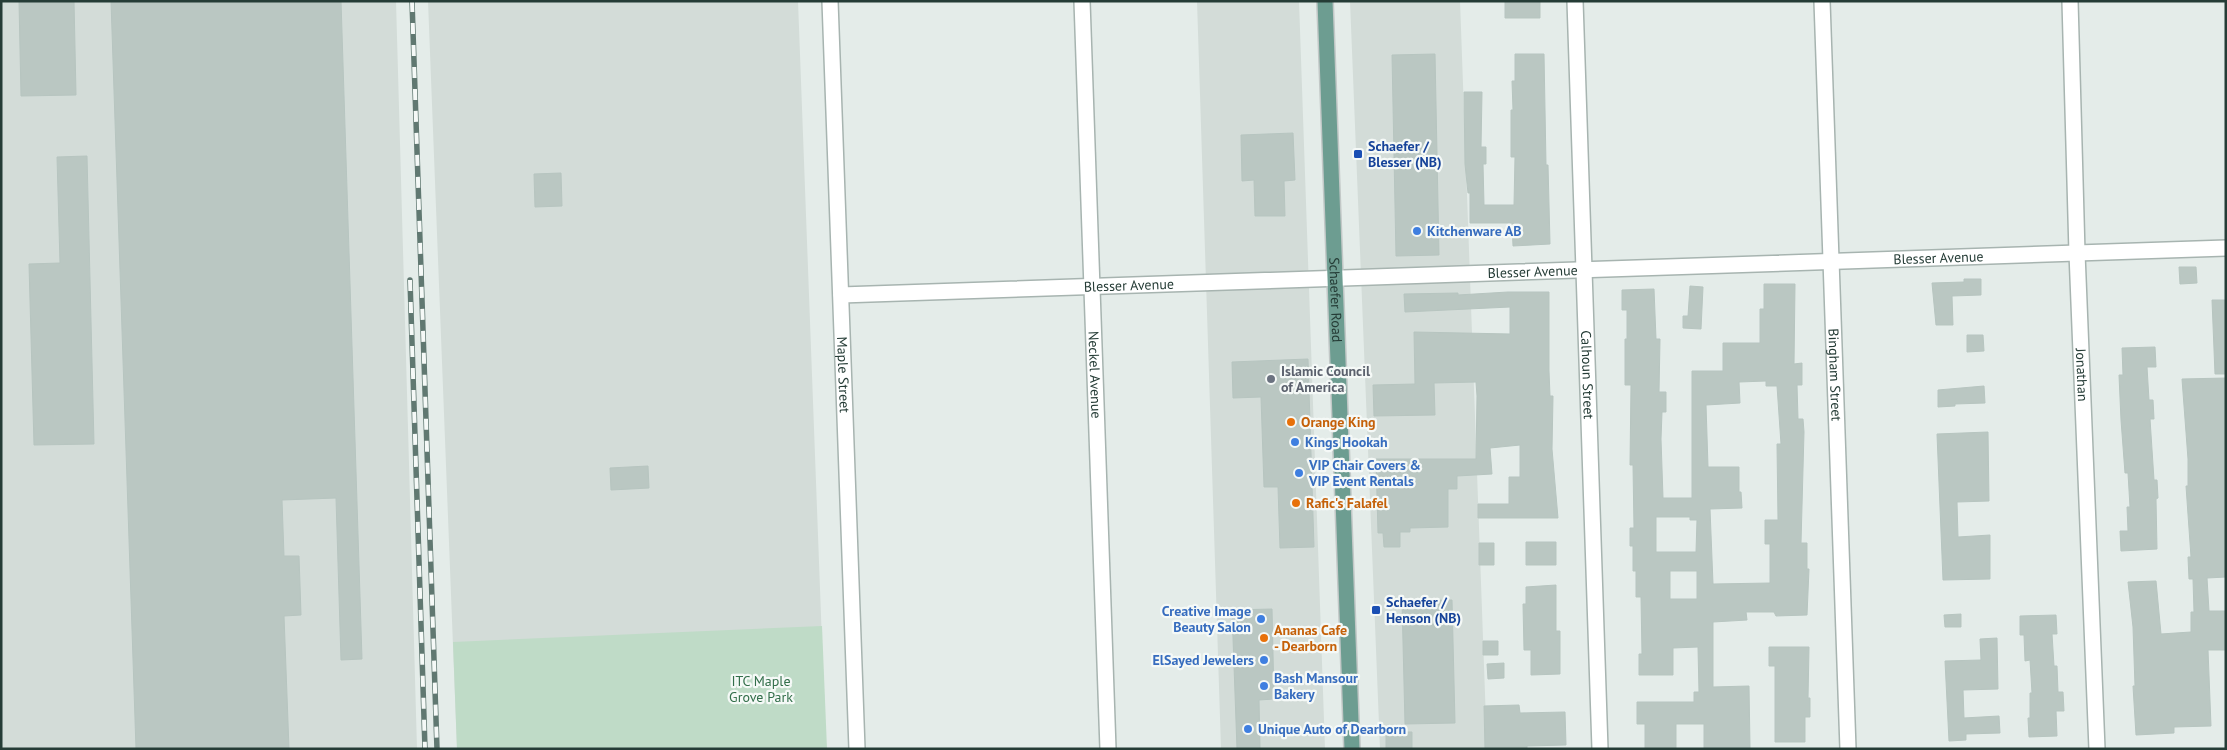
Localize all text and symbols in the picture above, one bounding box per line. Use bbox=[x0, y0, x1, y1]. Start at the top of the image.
place label: Schaefer / Blesser (NB) bbox=[1368, 137, 1442, 171]
marker: Schaefer / Blesser (NB) bbox=[1352, 148, 1364, 160]
place label: Kitchenware AB bbox=[1427, 222, 1522, 240]
marker: Kitchenware AB bbox=[1411, 225, 1423, 237]
street label: Blesser Avenue bbox=[1893, 247, 1984, 268]
street label: Schaefer Road bbox=[1325, 257, 1346, 343]
street label: Blesser Avenue bbox=[1487, 261, 1578, 282]
street label: Blesser Avenue bbox=[1083, 275, 1174, 296]
street label: Bingham Street bbox=[1824, 328, 1846, 422]
street label: Calhoun Street bbox=[1577, 330, 1598, 420]
street label: Neckel Avenue bbox=[1084, 331, 1106, 419]
street label: Maple Street bbox=[833, 336, 854, 413]
street label: Jonathan bbox=[2072, 347, 2092, 402]
place label: Islamic Council of America bbox=[1281, 362, 1371, 396]
marker: Islamic Council of America bbox=[1265, 373, 1277, 385]
place label: Orange King bbox=[1301, 413, 1376, 431]
marker: Orange King bbox=[1285, 416, 1297, 428]
place label: Kings Hookah bbox=[1305, 433, 1388, 451]
marker: Kings Hookah bbox=[1289, 436, 1301, 448]
place label: VIP Chair Covers & VIP Event Rentals bbox=[1308, 456, 1421, 490]
marker: VIP Chair Covers & VIP Event Rentals bbox=[1293, 467, 1305, 479]
place label: Rafic's Falafel bbox=[1306, 494, 1389, 512]
marker: Rafic's Falafel bbox=[1290, 497, 1302, 509]
place label: Schaefer / Henson (NB) bbox=[1386, 593, 1461, 627]
place label: Creative Image Beauty Salon bbox=[1162, 602, 1251, 636]
marker: Schaefer / Henson (NB) bbox=[1370, 604, 1382, 616]
marker: Creative Image Beauty Salon bbox=[1255, 613, 1267, 625]
place label: Ananas Cafe - Dearborn bbox=[1274, 621, 1347, 655]
marker: Ananas Cafe - Dearborn bbox=[1258, 632, 1270, 644]
place label: ElSayed Jewelers bbox=[1153, 651, 1254, 669]
marker: ElSayed Jewelers bbox=[1258, 654, 1270, 666]
place label: Bash Mansour Bakery bbox=[1274, 669, 1358, 703]
park label: ITC Maple Grove Park bbox=[729, 672, 793, 706]
marker: Bash Mansour Bakery bbox=[1258, 680, 1270, 692]
place label: Unique Auto of Dearborn bbox=[1258, 720, 1406, 738]
marker: Unique Auto of Dearborn bbox=[1242, 723, 1254, 735]

